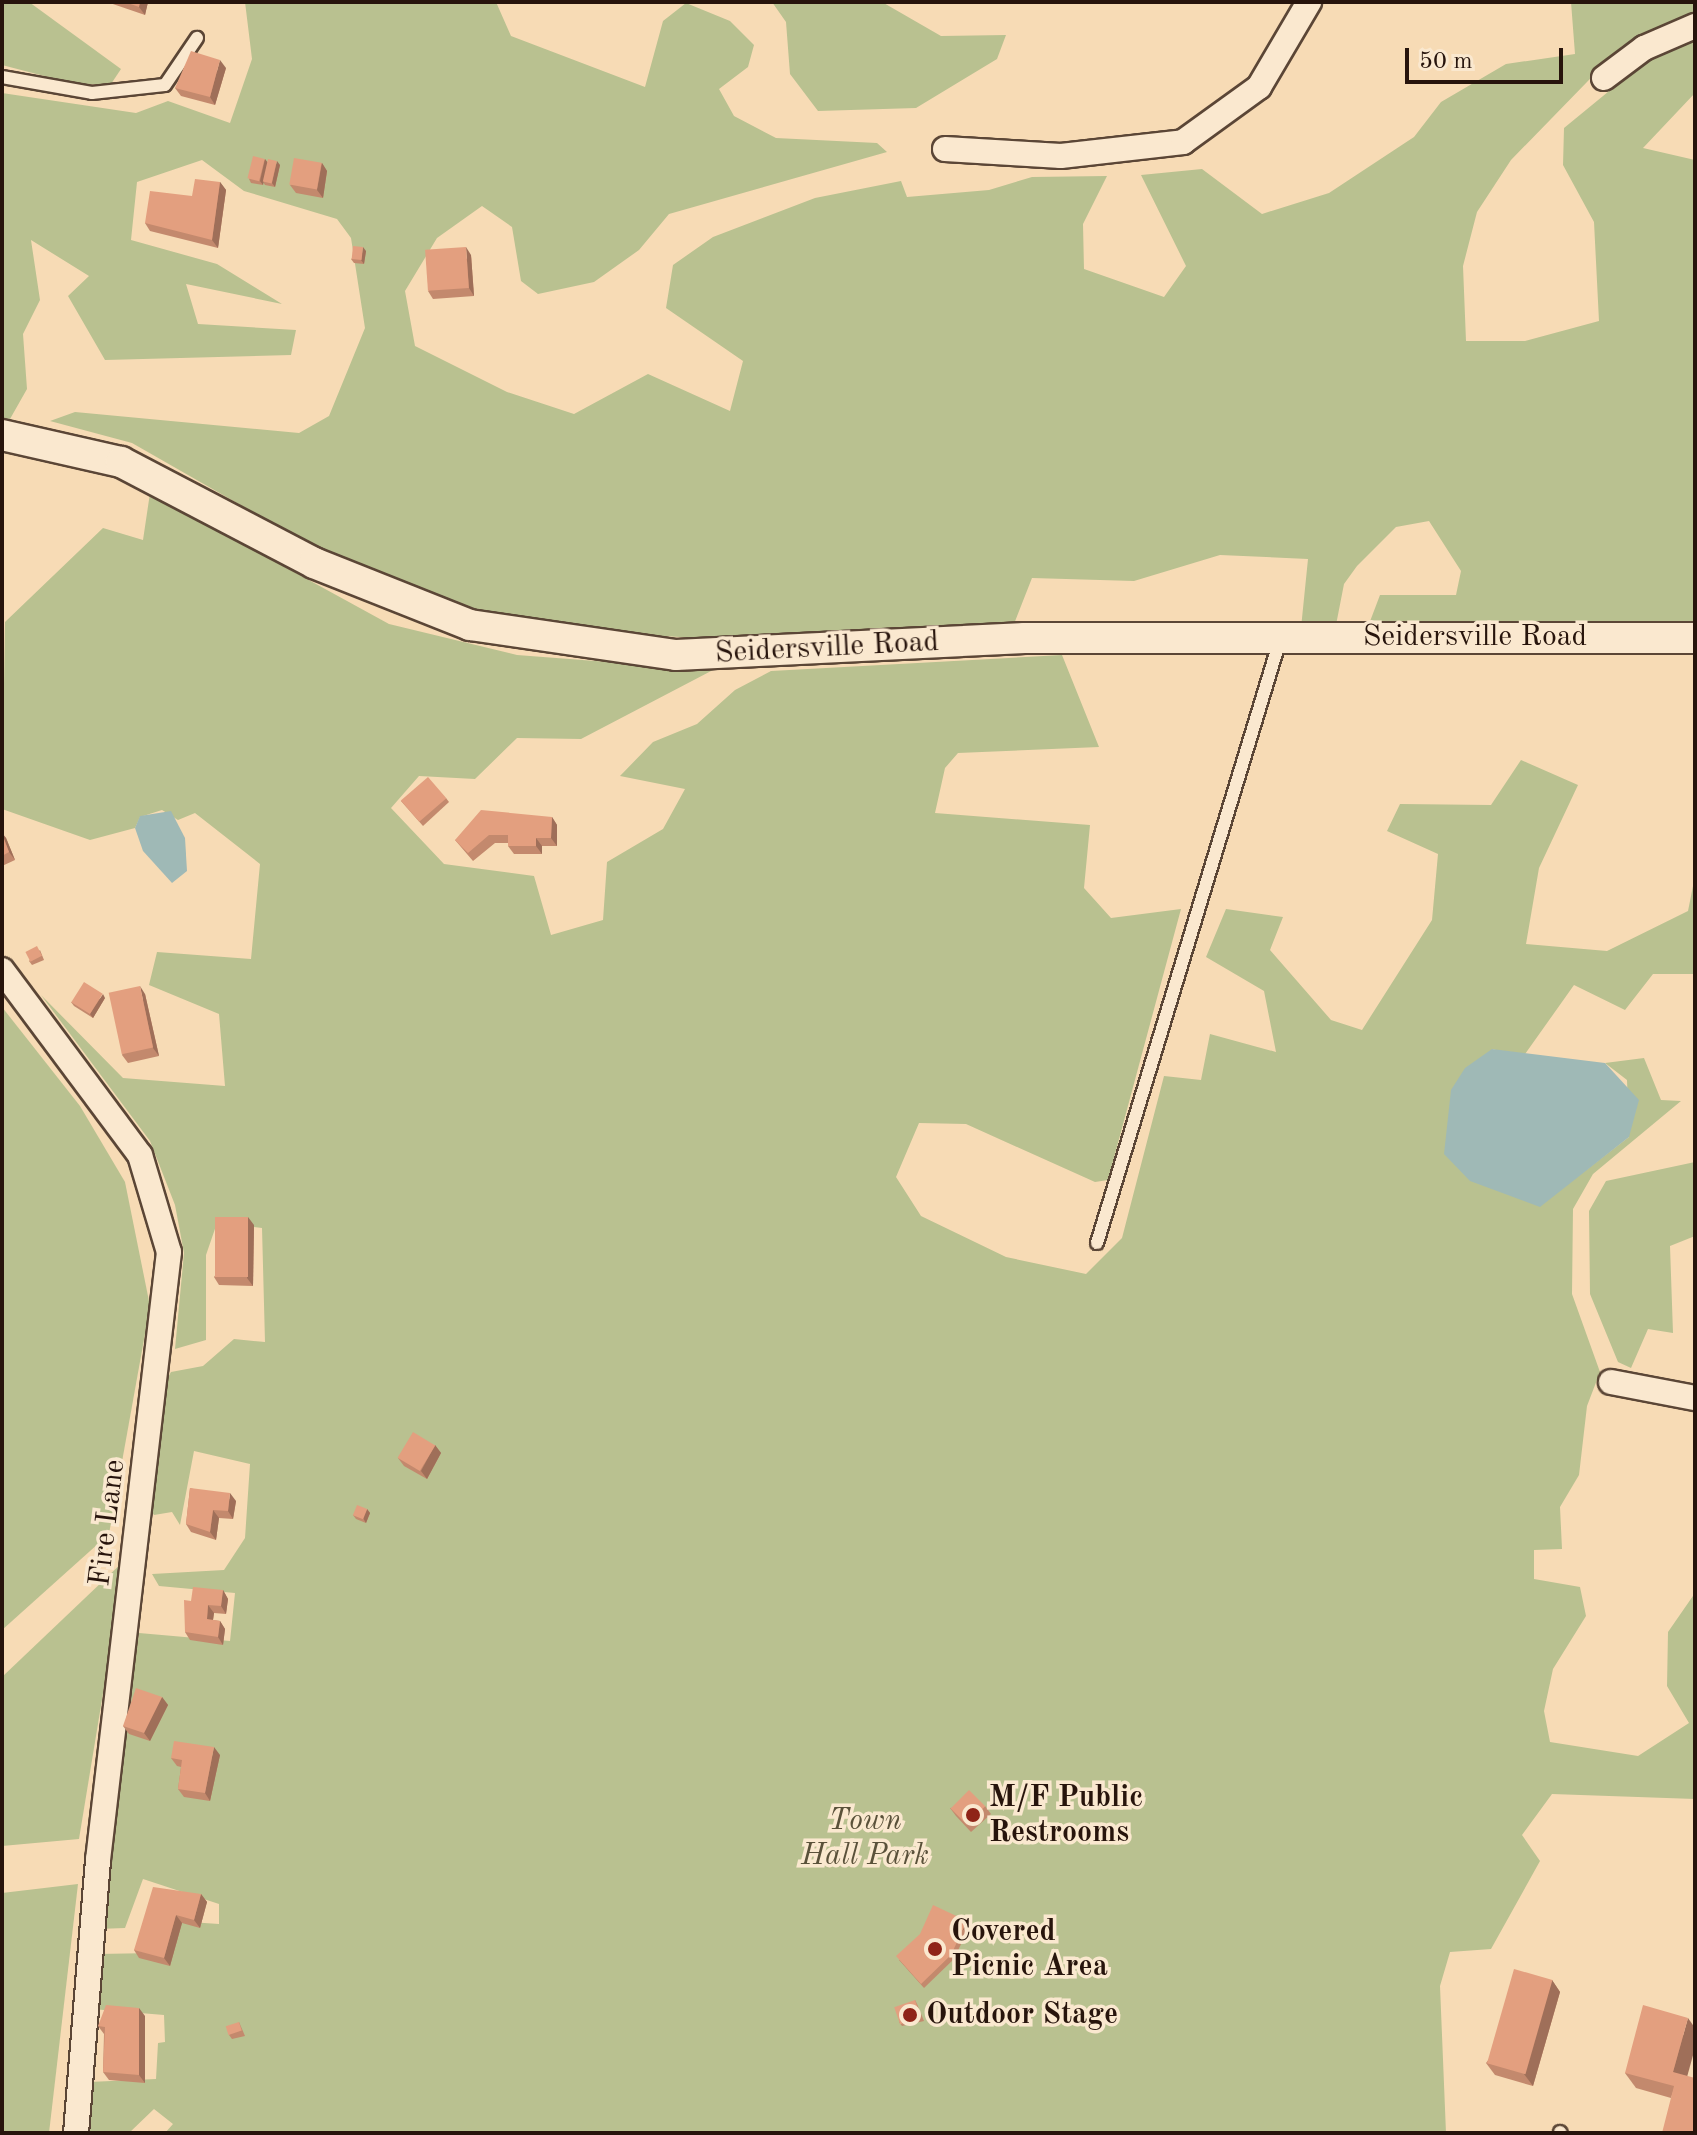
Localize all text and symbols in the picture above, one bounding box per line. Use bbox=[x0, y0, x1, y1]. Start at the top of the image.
scale bar bbox=[1409, 32, 1567, 82]
text: 50 m bbox=[1419, 50, 1473, 74]
street label: Seidersville Road bbox=[1363, 619, 1587, 655]
street label: Seidersville Road bbox=[714, 624, 940, 672]
street label: Fire Lane bbox=[82, 1457, 134, 1589]
place label: M/F Public Restrooms bbox=[989, 1780, 1143, 1850]
park label: Town Hall Park bbox=[801, 1803, 929, 1874]
marker: M/F Public Restrooms bbox=[964, 1806, 982, 1824]
place label: Covered Picnic Area bbox=[951, 1914, 1108, 1984]
marker: Covered Picnic Area bbox=[926, 1940, 944, 1958]
place label: Outdoor Stage bbox=[926, 1997, 1118, 2033]
marker: Outdoor Stage bbox=[901, 2006, 919, 2024]

